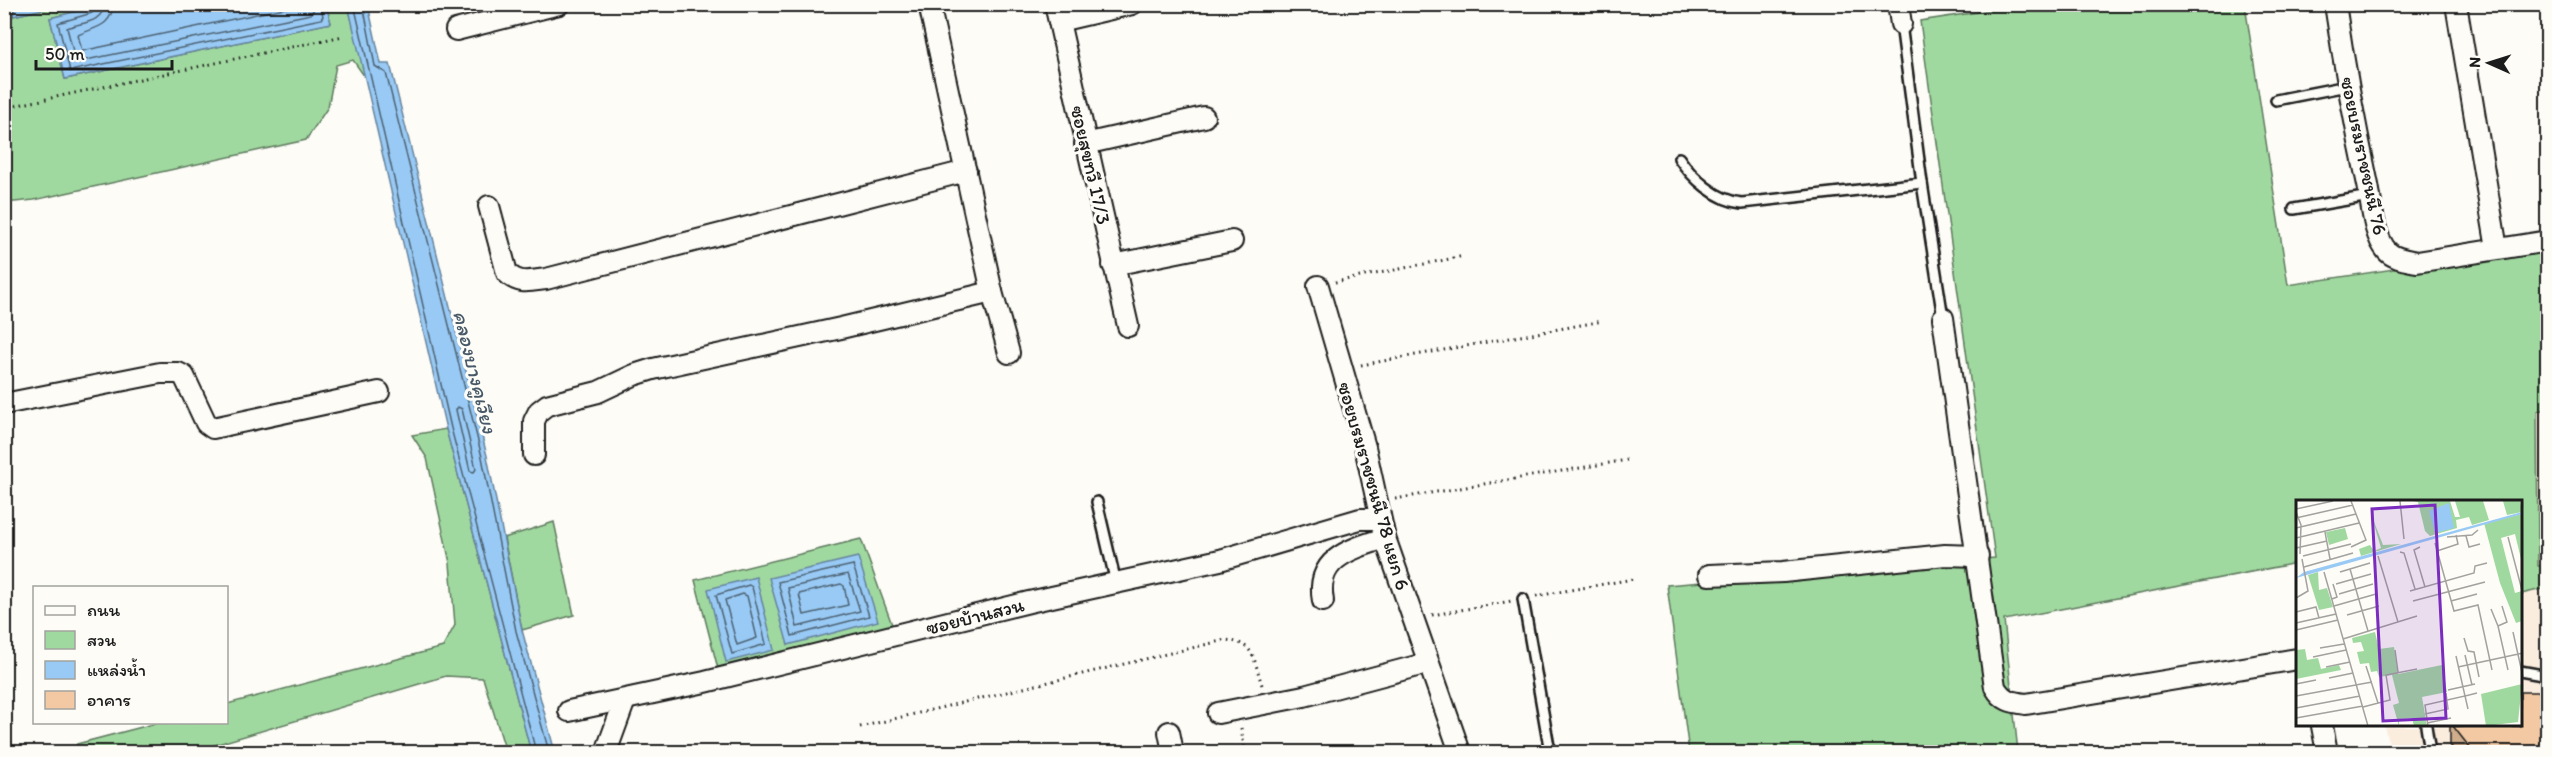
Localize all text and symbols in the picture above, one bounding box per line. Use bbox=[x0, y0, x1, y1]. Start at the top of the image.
scale bar bbox=[36, 33, 172, 71]
north arrow bbox=[2459, 33, 2519, 93]
text: 50 m bbox=[45, 43, 85, 65]
text: N bbox=[2465, 56, 2484, 68]
street label: ซอยบรมราชชนนี 76 bbox=[2336, 75, 2392, 237]
street label: ซอยสุขทวี 17/3 bbox=[1065, 103, 1116, 227]
water label: คลองบางคูเวียง bbox=[446, 308, 503, 437]
street label: ซอยบรมราชชนนี 78 แยก 6 bbox=[1333, 379, 1415, 593]
inset map bbox=[2296, 500, 2522, 727]
legend bbox=[33, 586, 228, 724]
street label: ซอยบ้านสวน bbox=[923, 592, 1027, 640]
text: ถนน bbox=[87, 599, 121, 621]
text: สวน bbox=[87, 629, 117, 651]
text: แหล่งน้ำ bbox=[87, 658, 146, 681]
text: อาคาร bbox=[87, 689, 131, 711]

